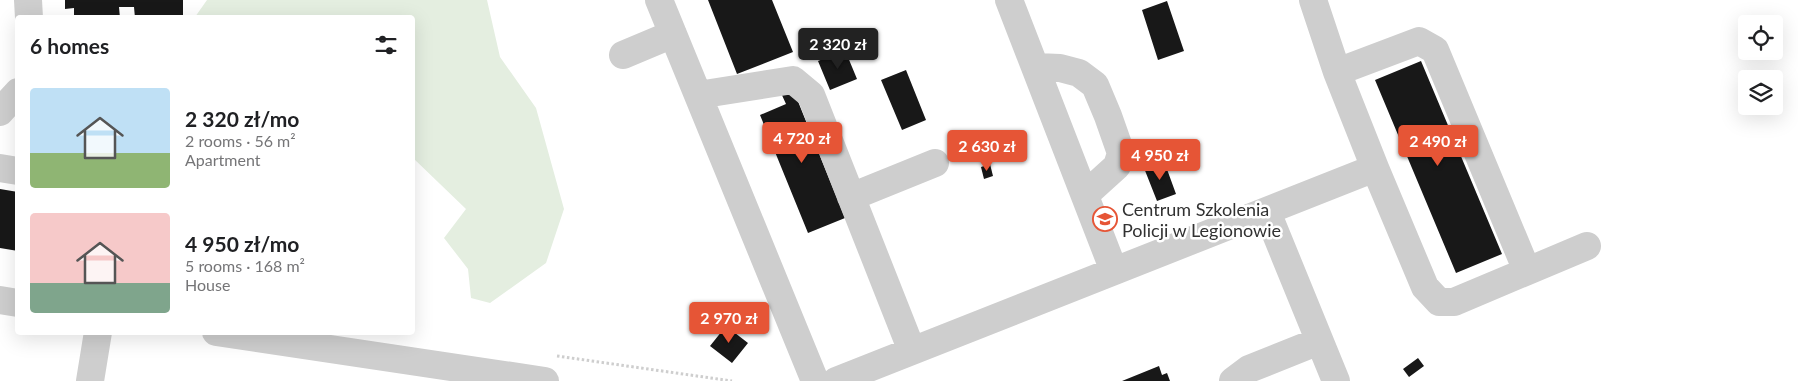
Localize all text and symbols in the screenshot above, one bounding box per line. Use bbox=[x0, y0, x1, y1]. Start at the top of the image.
map controls bbox=[1738, 15, 1783, 115]
button: locate bbox=[1738, 15, 1783, 60]
pin: 2 320 zł bbox=[786, 28, 890, 70]
icon: filters bbox=[372, 31, 400, 59]
text: 6 homes bbox=[30, 33, 109, 58]
text: 2 320 zł bbox=[809, 34, 867, 53]
button: layers bbox=[1738, 70, 1783, 115]
text: 2 320 zł/mo bbox=[185, 106, 299, 131]
icon: home bbox=[70, 108, 130, 168]
pin: 4 720 zł bbox=[750, 121, 854, 164]
pin: 2 490 zł bbox=[1386, 124, 1490, 167]
text: 4 720 zł bbox=[773, 128, 831, 147]
pin: 2 630 zł bbox=[935, 130, 1039, 172]
text: 2 rooms · 56 m² bbox=[185, 131, 296, 150]
text: 2 490 zł bbox=[1409, 131, 1467, 150]
text: 2 630 zł bbox=[958, 136, 1016, 155]
pin: 4 950 zł bbox=[1108, 138, 1212, 181]
text: 4 950 zł bbox=[1131, 145, 1189, 164]
text: Apartment bbox=[185, 150, 260, 169]
place label: Centrum Szkolenia Policji w Legionowie bbox=[1122, 198, 1281, 241]
school or university icon: Centrum Szkolenia Policji w Legionowie bbox=[1092, 206, 1118, 232]
text: 4 950 zł/mo bbox=[185, 231, 299, 256]
icon: home bbox=[70, 233, 130, 293]
text: 5 rooms · 168 m² bbox=[185, 256, 305, 275]
text: House bbox=[185, 275, 230, 294]
pin: 2 970 zł bbox=[677, 302, 781, 344]
text: 2 970 zł bbox=[700, 308, 758, 327]

